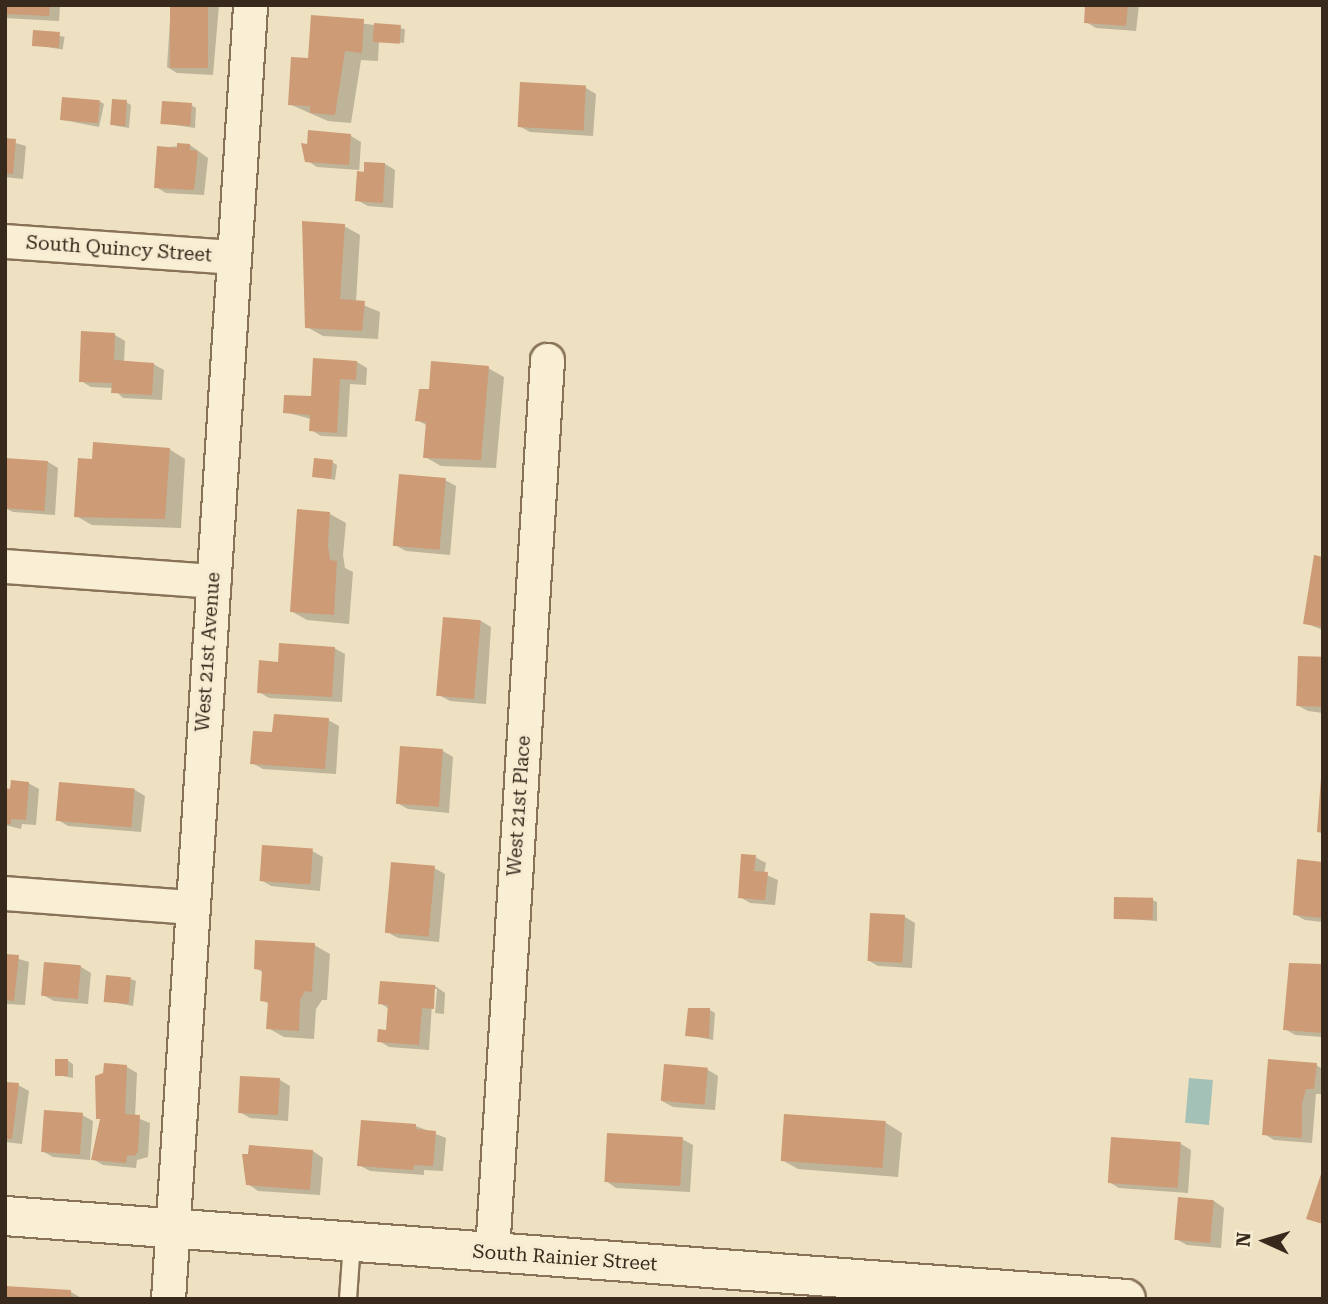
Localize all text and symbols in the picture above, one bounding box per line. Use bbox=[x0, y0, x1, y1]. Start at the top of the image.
street label: South Quincy Street bbox=[25, 231, 213, 267]
street label: West 21st Avenue bbox=[191, 571, 225, 733]
street label: West 21st Place bbox=[503, 735, 535, 877]
north arrow bbox=[1230, 1206, 1300, 1276]
text: N bbox=[1232, 1231, 1256, 1248]
street label: South Rainier Street bbox=[472, 1240, 658, 1276]

